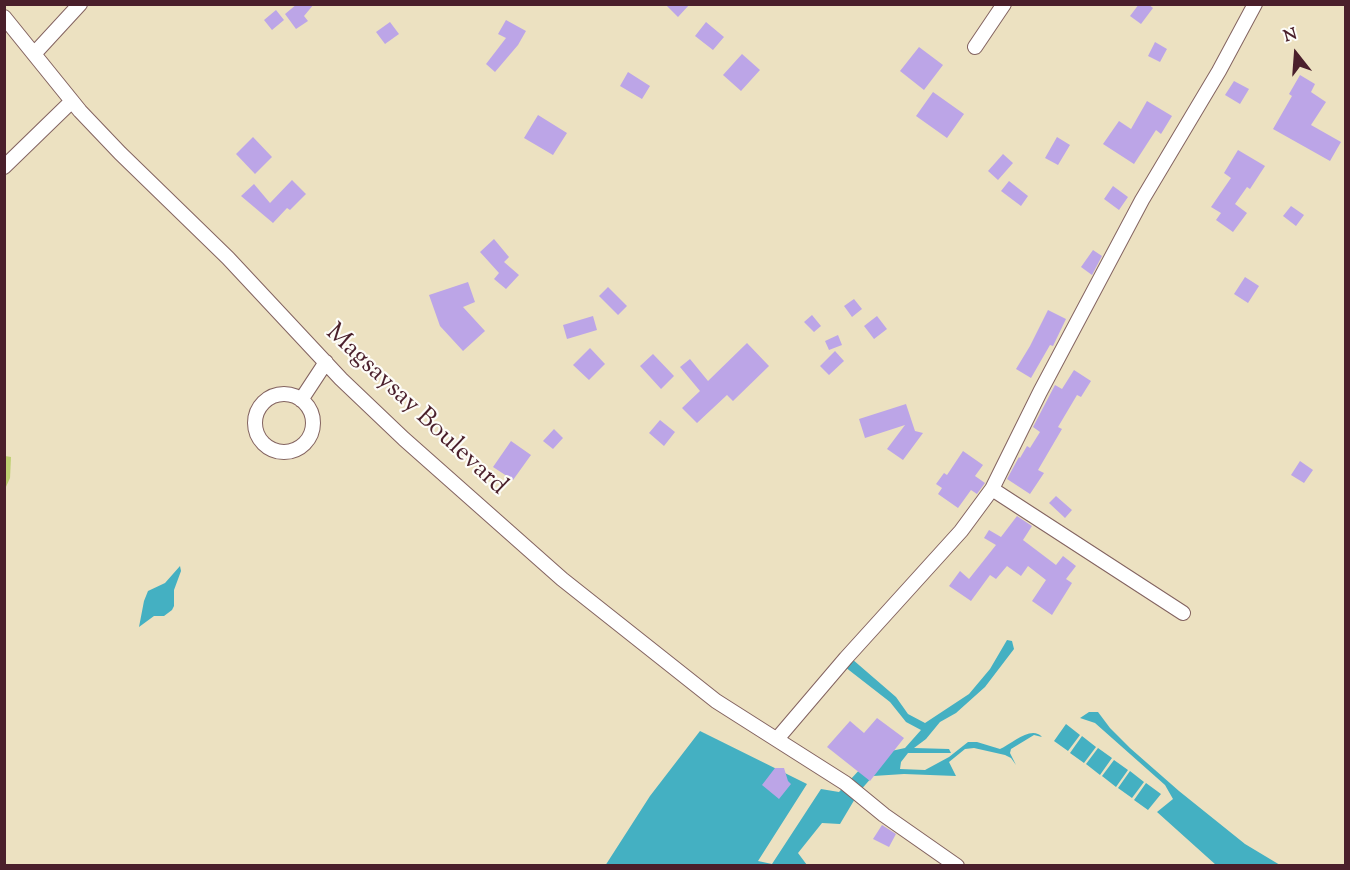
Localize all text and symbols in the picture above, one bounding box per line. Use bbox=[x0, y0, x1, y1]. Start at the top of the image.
text: N bbox=[1281, 23, 1300, 49]
north arrow bbox=[1266, 24, 1326, 84]
street label: Magsaysay Boulevard bbox=[318, 319, 512, 503]

